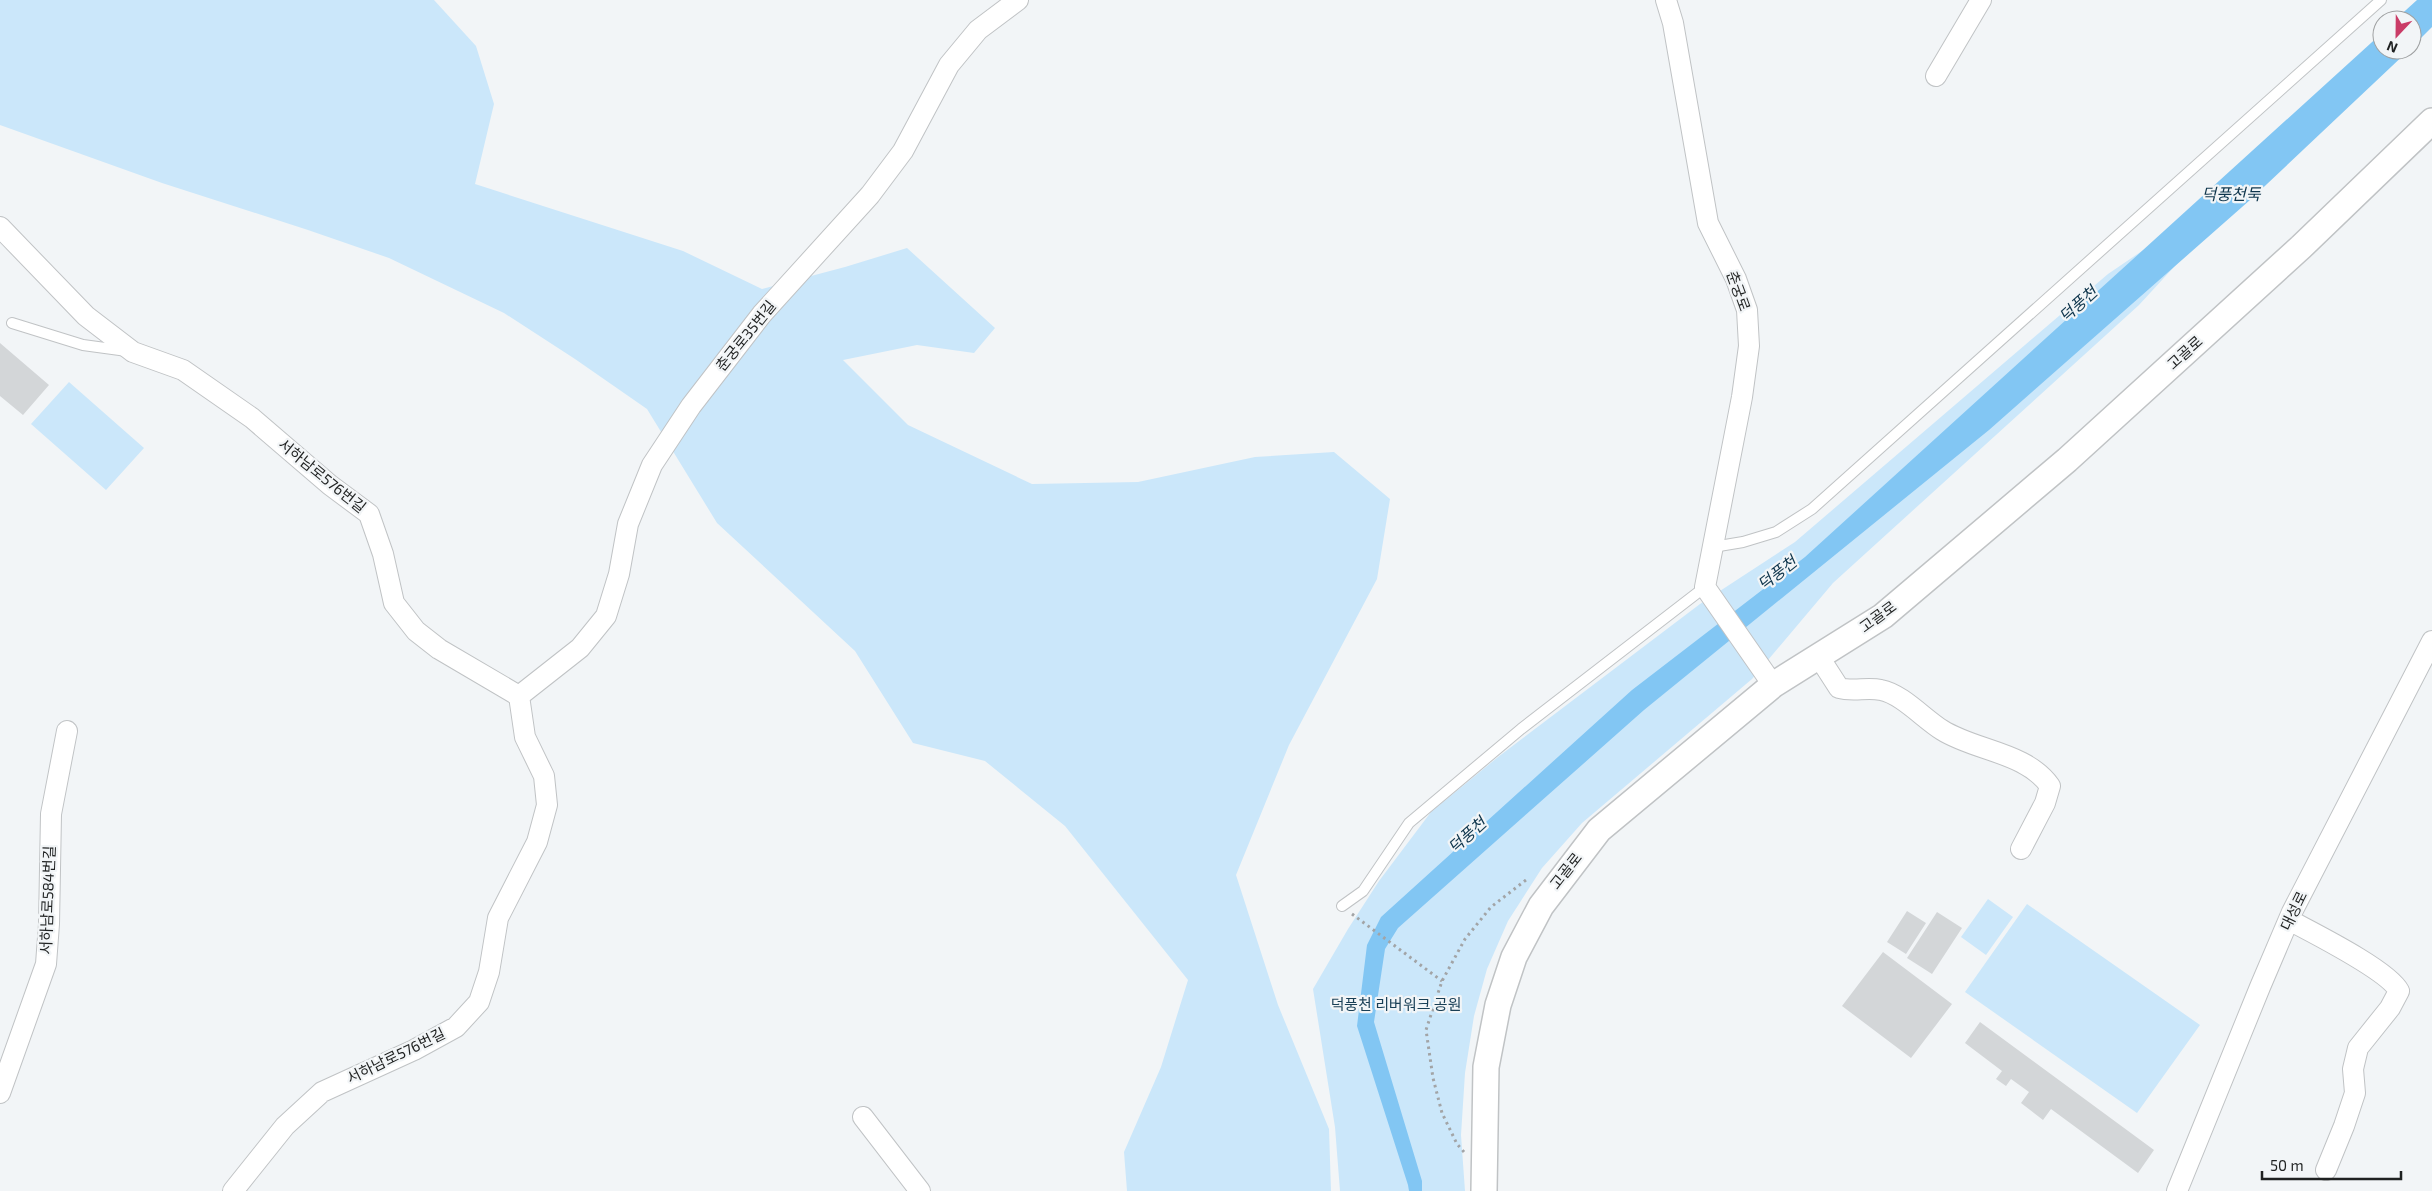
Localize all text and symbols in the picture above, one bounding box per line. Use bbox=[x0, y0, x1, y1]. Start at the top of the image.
north arrow bbox=[2372, 10, 2422, 60]
text: N bbox=[2384, 38, 2400, 57]
water label: 덕풍천둑 bbox=[2202, 184, 2262, 203]
street label: 춘궁로 bbox=[1723, 268, 1754, 313]
water label: 덕풍천 bbox=[2055, 280, 2102, 325]
street label: 춘궁로35번길 bbox=[711, 297, 779, 374]
street label: 고골로 bbox=[2163, 332, 2206, 373]
street label: 서하남로576번길 bbox=[275, 435, 370, 516]
water label: 덕풍천 bbox=[1753, 550, 1802, 594]
street label: 고골로 bbox=[1855, 597, 1899, 636]
water label: 덕풍천 bbox=[1444, 811, 1491, 856]
street label: 서하남로584번길 bbox=[36, 845, 58, 955]
street label: 고골로 bbox=[1545, 849, 1585, 892]
street label: 대성로 bbox=[2276, 888, 2310, 933]
park label: 덕풍천 리버워크 공원 bbox=[1331, 995, 1461, 1013]
street label: 서하남로576번길 bbox=[343, 1024, 448, 1087]
scale bar bbox=[2262, 1148, 2401, 1180]
text: 50 m bbox=[2270, 1156, 2304, 1174]

